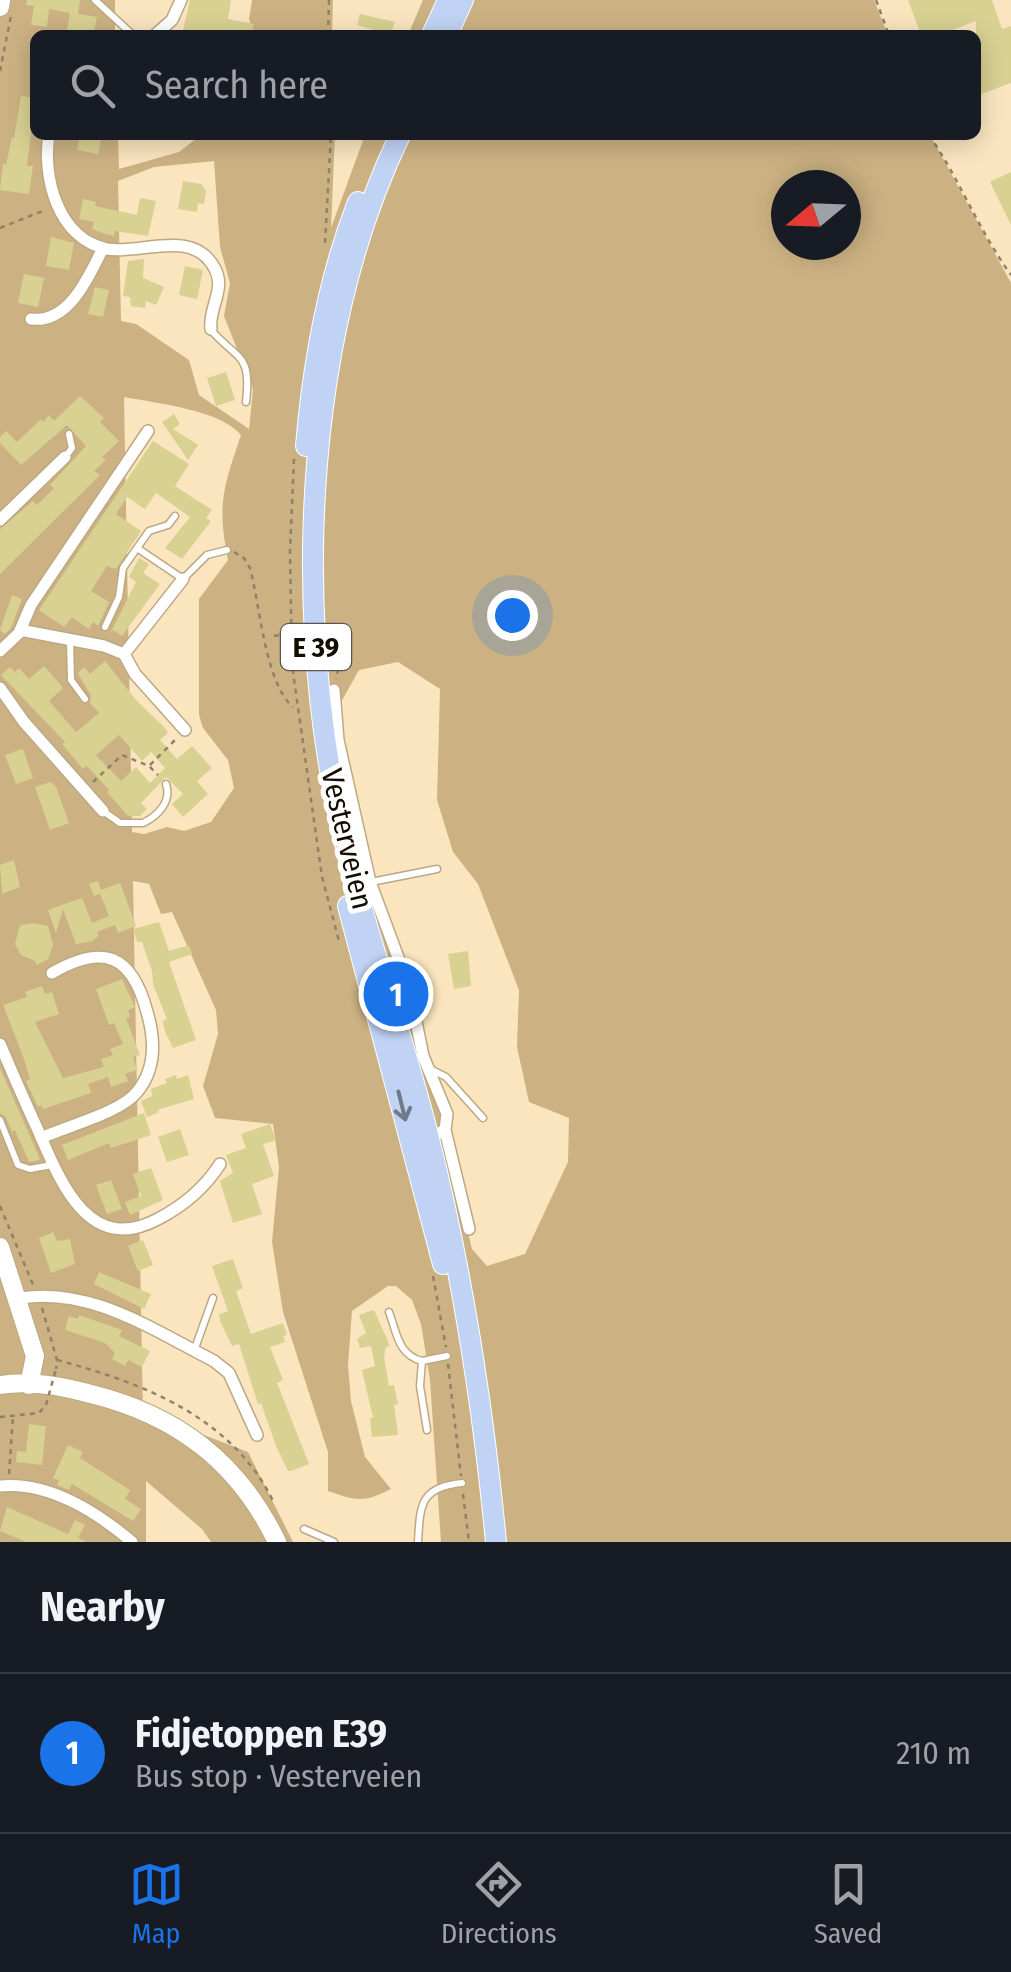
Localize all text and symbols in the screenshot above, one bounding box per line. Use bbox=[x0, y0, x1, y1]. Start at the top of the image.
search box bbox=[30, 30, 981, 140]
icon: search bbox=[65, 58, 120, 113]
text: Search here bbox=[145, 62, 328, 108]
north arrow bbox=[771, 170, 861, 260]
your location bbox=[487, 590, 538, 641]
road number: E 39 bbox=[281, 624, 351, 670]
street label: Vesterveien bbox=[313, 765, 381, 913]
pin: 1 bbox=[364, 956, 428, 1032]
one-way arrow bbox=[393, 1090, 412, 1121]
text: Nearby bbox=[40, 1582, 165, 1632]
text: Fidjetoppen E39 bbox=[135, 1711, 387, 1757]
text: 1 bbox=[66, 1734, 79, 1772]
text: 210 m bbox=[896, 1734, 971, 1772]
text: Bus stop · Vesterveien bbox=[135, 1757, 422, 1795]
tab: Map bbox=[129, 1857, 184, 1950]
tab: Directions bbox=[441, 1857, 557, 1950]
tab: Saved bbox=[814, 1857, 882, 1950]

